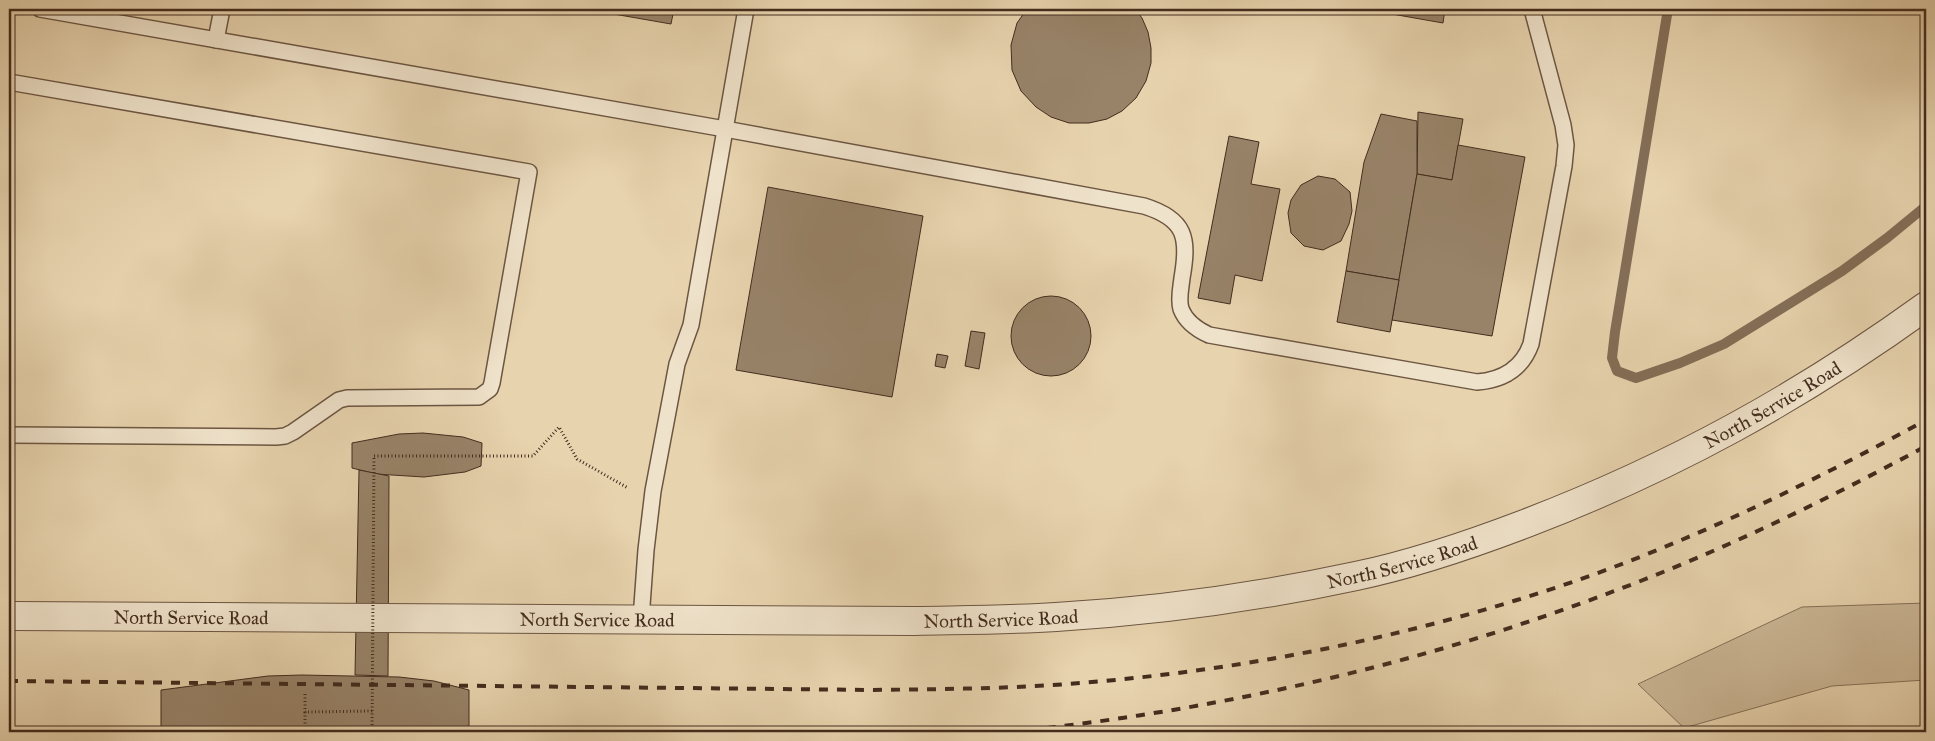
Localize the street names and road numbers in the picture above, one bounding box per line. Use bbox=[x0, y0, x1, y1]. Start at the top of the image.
street label: North Service Road bbox=[1700, 355, 1846, 453]
street label: North Service Road bbox=[1325, 531, 1481, 593]
street label: North Service Road bbox=[923, 604, 1080, 632]
street label: North Service Road bbox=[113, 605, 269, 629]
street label: North Service Road bbox=[519, 607, 675, 631]

